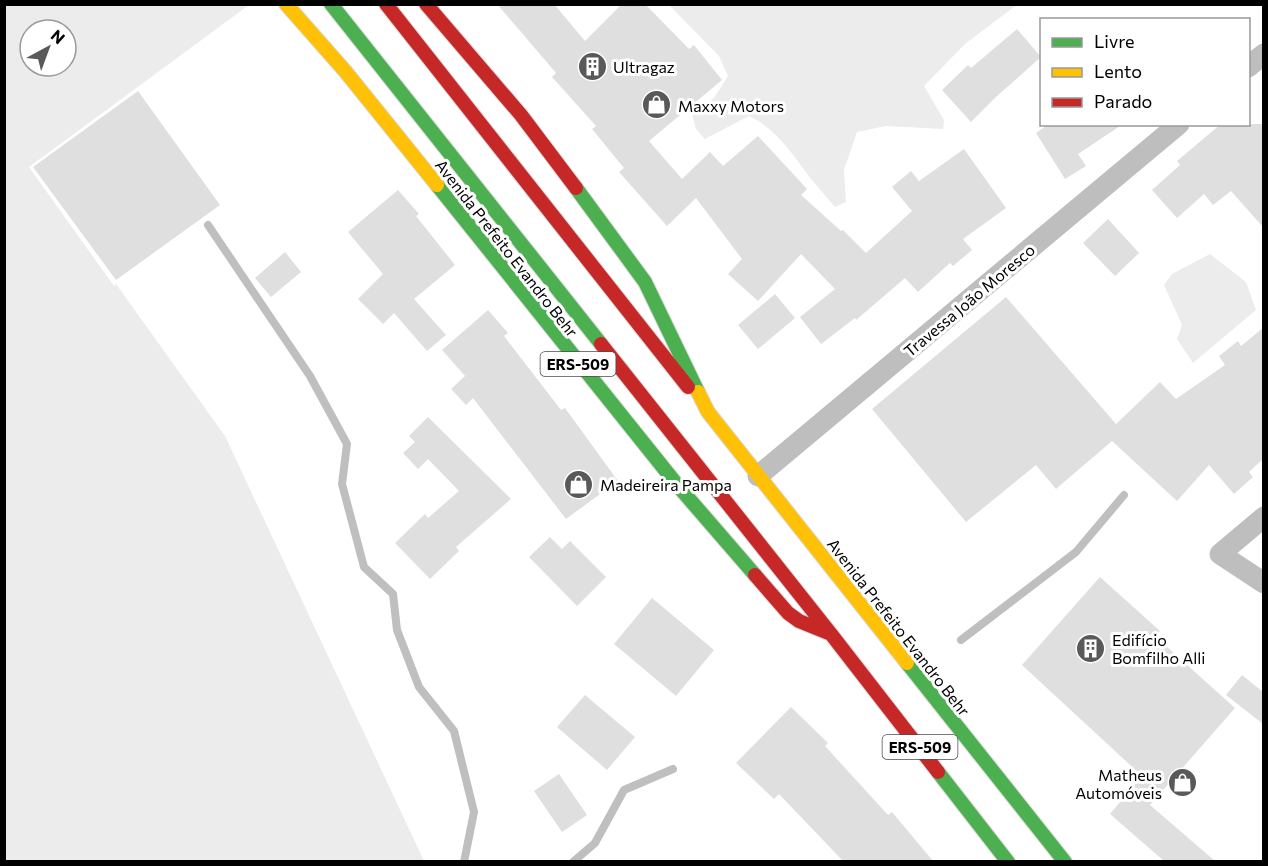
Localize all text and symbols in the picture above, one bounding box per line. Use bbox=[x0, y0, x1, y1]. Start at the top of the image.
north arrow bbox=[18, 18, 78, 78]
legend bbox=[1040, 18, 1250, 126]
text: N bbox=[47, 25, 69, 47]
text: Livre bbox=[1094, 30, 1135, 52]
building icon: Ultragaz bbox=[576, 50, 608, 82]
place label: Ultragaz bbox=[613, 57, 675, 76]
text: Lento bbox=[1094, 60, 1142, 82]
shop icon: Maxxy Motors bbox=[641, 89, 673, 121]
text: Parado bbox=[1094, 90, 1152, 112]
place label: Maxxy Motors bbox=[678, 96, 784, 115]
street label: Avenida Prefeito Evandro Behr bbox=[432, 156, 583, 341]
street label: Travessa João Moresco bbox=[900, 240, 1038, 360]
road number: ERS-509 bbox=[540, 352, 616, 376]
shop icon: Madeireira Pampa bbox=[563, 468, 595, 500]
place label: Madeireira Pampa bbox=[600, 475, 732, 494]
street label: Avenida Prefeito Evandro Behr bbox=[824, 535, 975, 720]
place label: Edifício Bomfilho Alli bbox=[1112, 630, 1205, 667]
building icon: Edifício Bomfilho Alli bbox=[1075, 632, 1107, 664]
road number: ERS-509 bbox=[882, 735, 958, 759]
place label: Matheus Automóveis bbox=[1075, 765, 1162, 802]
shop icon: Matheus Automóveis bbox=[1167, 767, 1199, 799]

